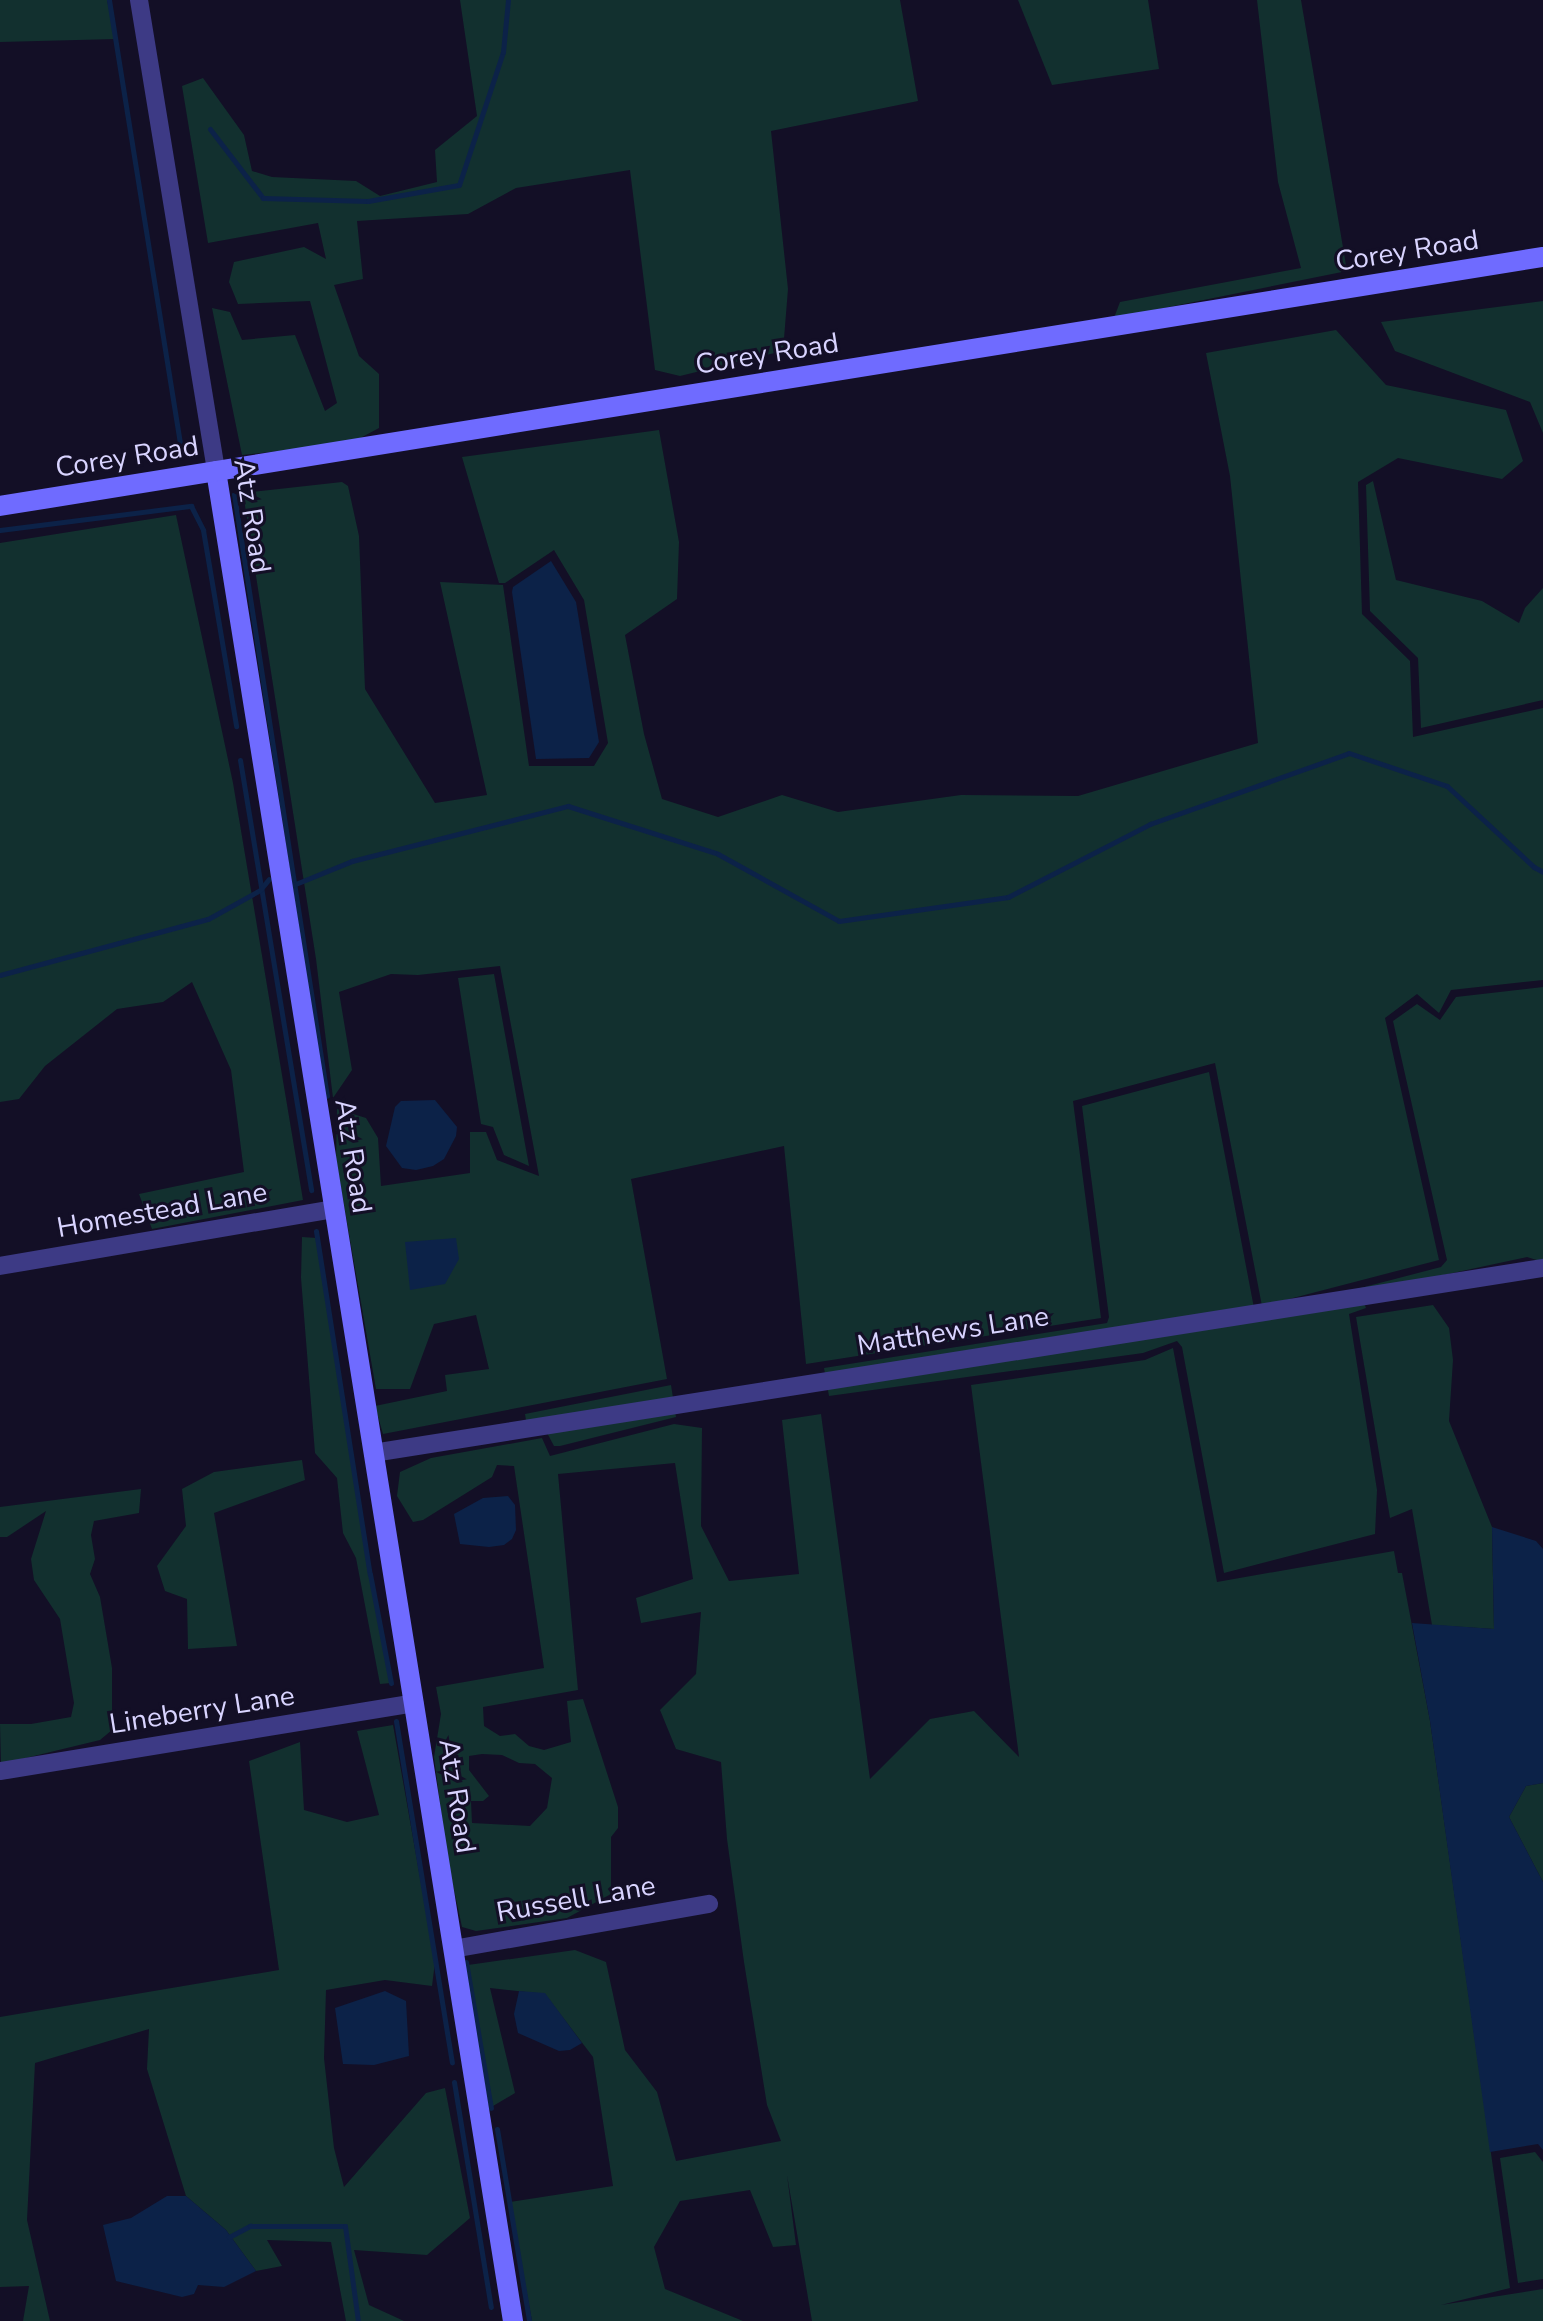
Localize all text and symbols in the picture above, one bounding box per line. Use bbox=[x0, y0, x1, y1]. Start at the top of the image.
street label: Corey Road bbox=[1333, 223, 1481, 279]
street label: Corey Road bbox=[693, 326, 841, 382]
street label: Corey Road bbox=[53, 429, 201, 485]
street label: Atz Road bbox=[226, 456, 278, 576]
street label: Atz Road bbox=[327, 1096, 379, 1216]
street label: Homestead Lane bbox=[54, 1175, 270, 1245]
street label: Matthews Lane bbox=[855, 1299, 1051, 1363]
street label: Lineberry Lane bbox=[107, 1679, 297, 1741]
street label: Atz Road bbox=[431, 1736, 483, 1856]
street label: Russell Lane bbox=[494, 1868, 658, 1930]

